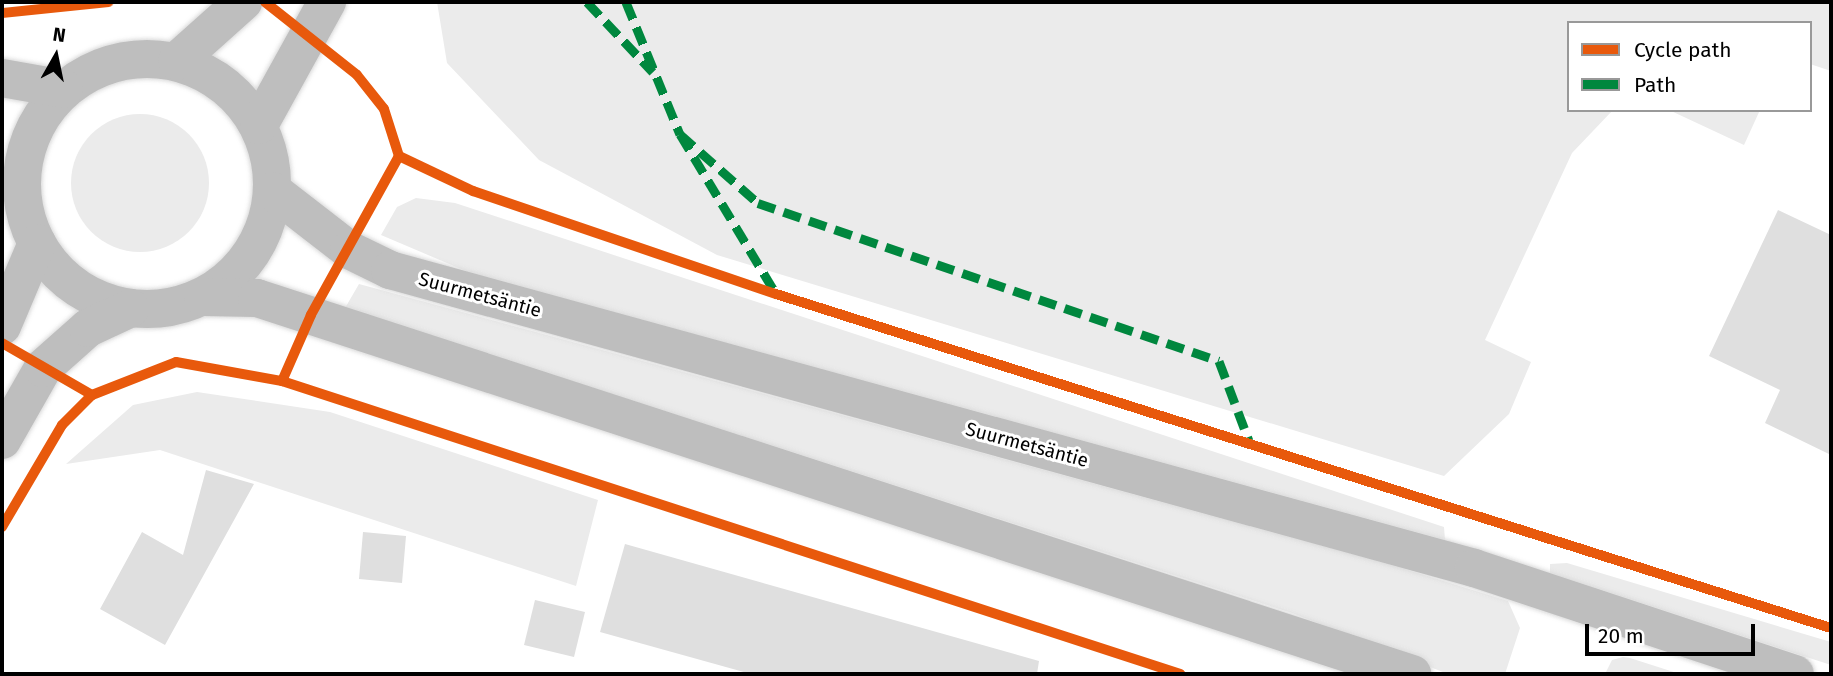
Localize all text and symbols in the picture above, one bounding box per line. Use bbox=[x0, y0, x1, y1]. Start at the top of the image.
north arrow bbox=[21, 21, 91, 91]
legend bbox=[1567, 21, 1812, 112]
text: N bbox=[51, 22, 67, 47]
text: Cycle path bbox=[1634, 37, 1732, 63]
text: Path bbox=[1634, 72, 1676, 98]
street label: Suurmetsäntie bbox=[416, 268, 544, 322]
street label: Suurmetsäntie bbox=[963, 418, 1091, 472]
scale bar bbox=[1588, 610, 1758, 654]
text: 20 m bbox=[1598, 623, 1644, 649]

